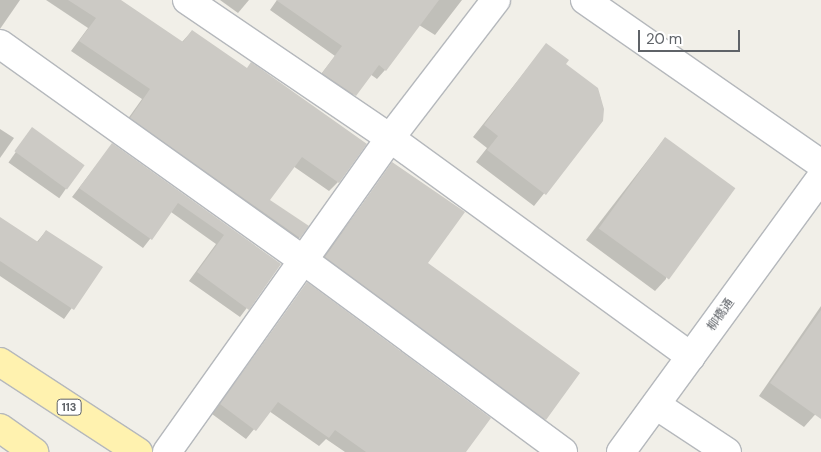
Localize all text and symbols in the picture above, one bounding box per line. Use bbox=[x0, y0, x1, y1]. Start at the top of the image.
scale bar bbox=[641, 20, 744, 52]
text: 20 m bbox=[646, 29, 682, 49]
street label: 柳橋通 bbox=[705, 296, 737, 334]
road number: 113 bbox=[56, 398, 82, 416]

